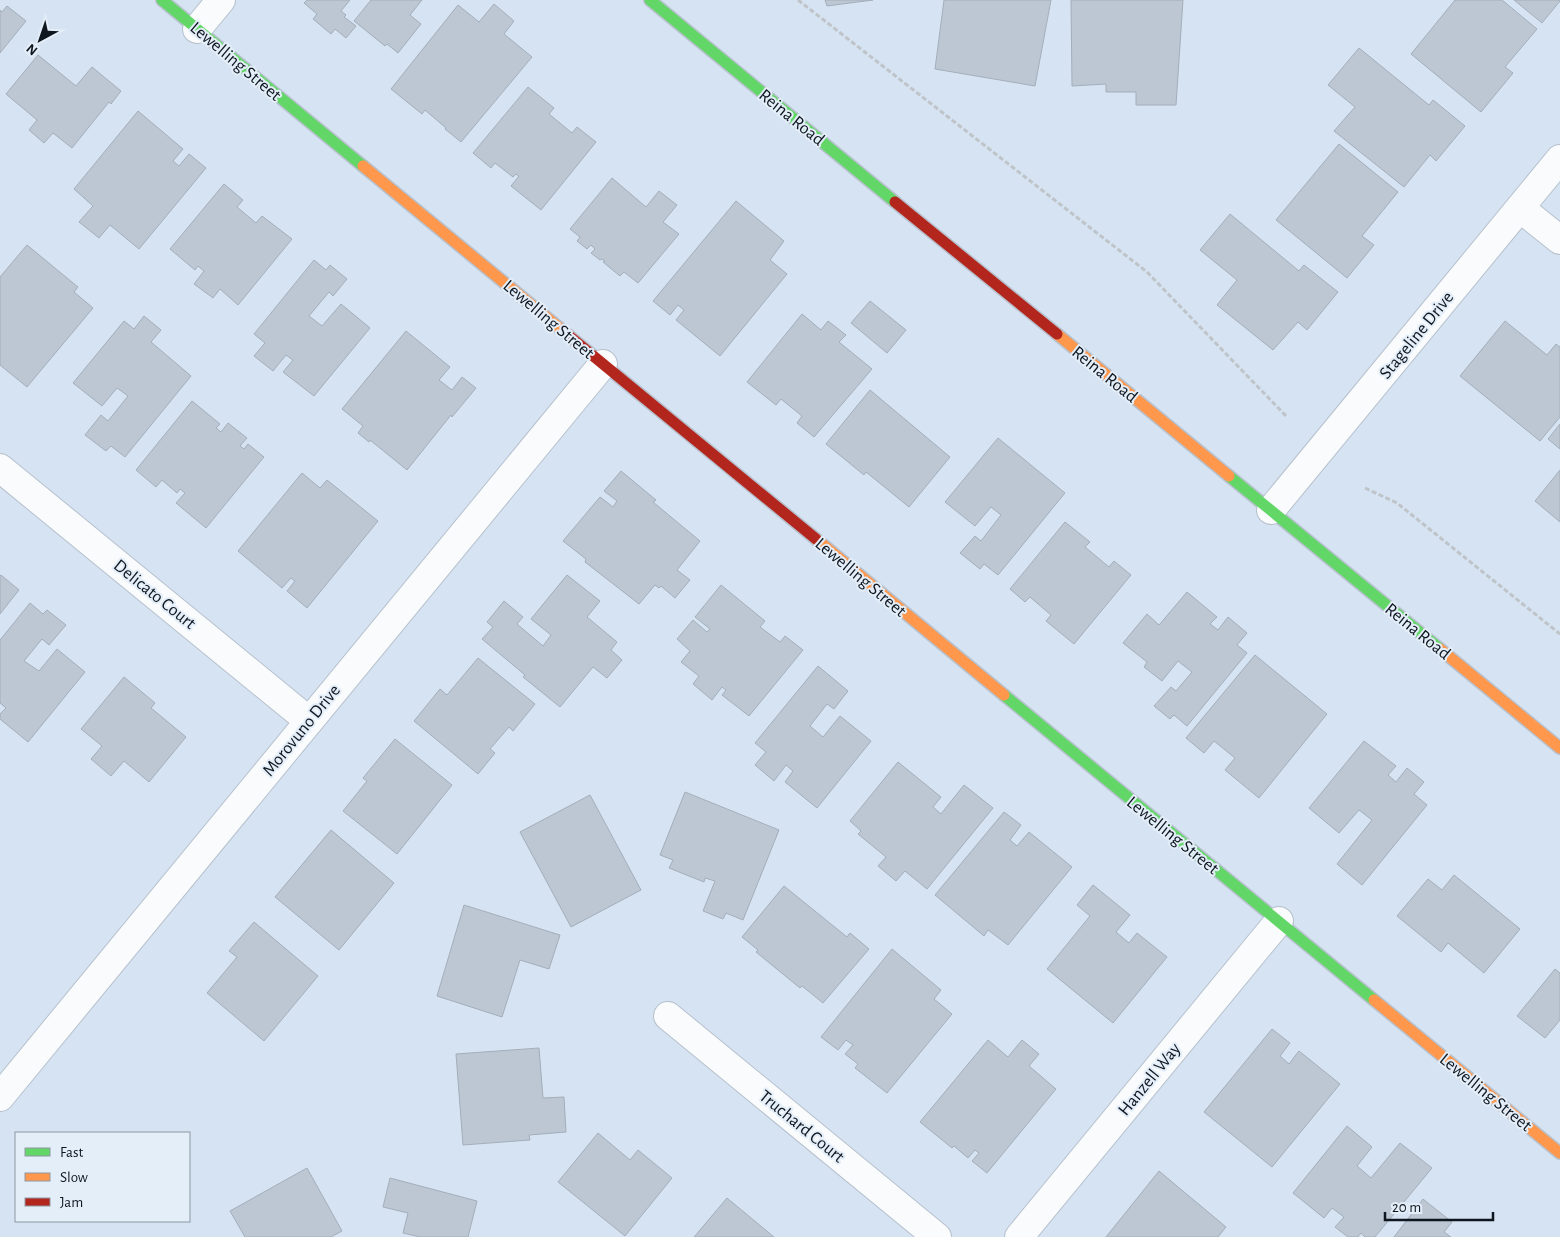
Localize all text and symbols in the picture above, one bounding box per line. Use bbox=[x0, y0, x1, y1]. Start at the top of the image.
north arrow bbox=[15, 15, 65, 65]
street label: Lewelling Street bbox=[187, 19, 284, 105]
text: N bbox=[24, 41, 41, 58]
street label: Reina Road bbox=[755, 86, 827, 149]
street label: Lewelling Street bbox=[500, 277, 597, 363]
street label: Stageline Drive bbox=[1376, 289, 1457, 383]
street label: Reina Road bbox=[1068, 343, 1140, 406]
street label: Lewelling Street bbox=[812, 535, 909, 621]
street label: Delicato Court bbox=[110, 556, 199, 633]
street label: Reina Road bbox=[1381, 600, 1453, 663]
street label: Morovuno Drive bbox=[260, 681, 344, 780]
street label: Lewelling Street bbox=[1123, 793, 1222, 878]
street label: Hanzell Way bbox=[1115, 1040, 1185, 1119]
street label: Lewelling Street bbox=[1436, 1050, 1535, 1135]
street label: Truchard Court bbox=[755, 1087, 847, 1167]
legend bbox=[15, 1132, 190, 1222]
text: Fast bbox=[60, 1145, 84, 1160]
text: Slow bbox=[60, 1170, 88, 1185]
scale bar bbox=[1385, 1190, 1492, 1222]
text: Jam bbox=[60, 1195, 83, 1210]
text: 20 m bbox=[1392, 1200, 1421, 1215]

